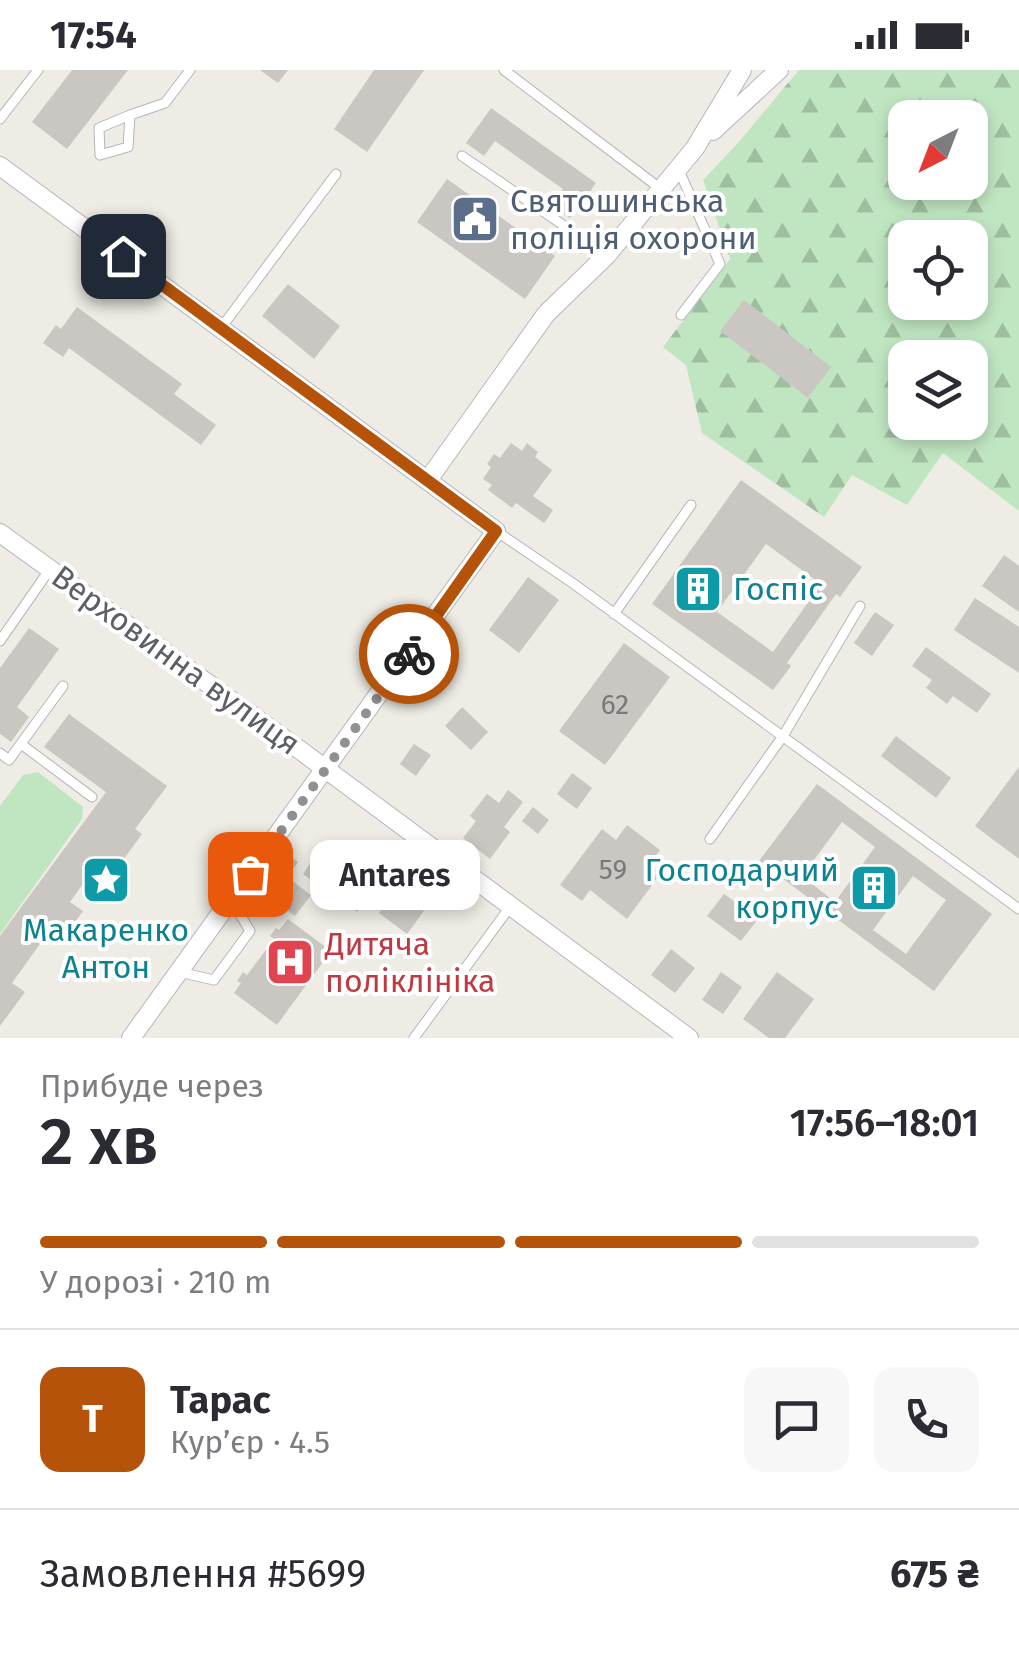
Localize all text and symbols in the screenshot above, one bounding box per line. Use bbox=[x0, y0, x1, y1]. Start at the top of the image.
text: 17:54 bbox=[50, 12, 137, 58]
north arrow bbox=[888, 100, 988, 200]
map controls bbox=[888, 100, 988, 440]
place label: Святошинська поліція охорони bbox=[510, 182, 757, 257]
public building icon: Святошинська поліція охорони bbox=[449, 193, 501, 245]
pin bbox=[81, 214, 166, 299]
button: locate bbox=[888, 220, 988, 320]
icon: home bbox=[96, 229, 151, 284]
button: layers bbox=[888, 340, 988, 440]
street label: Верховинна вулиця bbox=[44, 557, 308, 763]
building icon: Госпіс bbox=[672, 563, 724, 615]
place label: Госпіс bbox=[733, 570, 823, 608]
courier bbox=[359, 604, 459, 704]
icon: bike bbox=[382, 627, 437, 682]
house number: 62 bbox=[601, 688, 629, 721]
pin bbox=[208, 832, 293, 917]
callout: Antares bbox=[310, 839, 480, 909]
icon: bag bbox=[223, 847, 278, 902]
place label: Господарчий корпус bbox=[644, 851, 839, 926]
house number: 59 bbox=[599, 853, 627, 886]
place icon: Макаренко Антон bbox=[80, 854, 132, 906]
text: Antares bbox=[339, 856, 451, 894]
building icon: Господарчий корпус bbox=[848, 862, 900, 914]
place label: Макаренко Антон bbox=[23, 911, 189, 986]
place label: Дитяча поліклініка bbox=[324, 925, 495, 1000]
hospital icon: Дитяча поліклініка bbox=[264, 936, 316, 988]
text: Прибуде через bbox=[40, 1067, 264, 1105]
text: 17:56–18:01 bbox=[790, 1100, 979, 1146]
text: 2 хв bbox=[40, 1103, 158, 1181]
text: У дорозі · 210 m bbox=[40, 1263, 271, 1301]
button: chat bbox=[744, 1367, 849, 1472]
button: phone bbox=[874, 1367, 979, 1472]
text: Тарас bbox=[170, 1377, 271, 1423]
text: Т bbox=[82, 1396, 103, 1442]
text: Кур’єр · 4.5 bbox=[170, 1423, 330, 1461]
text: Замовлення #5699 bbox=[40, 1551, 366, 1597]
text: 675 ₴ bbox=[890, 1551, 979, 1597]

